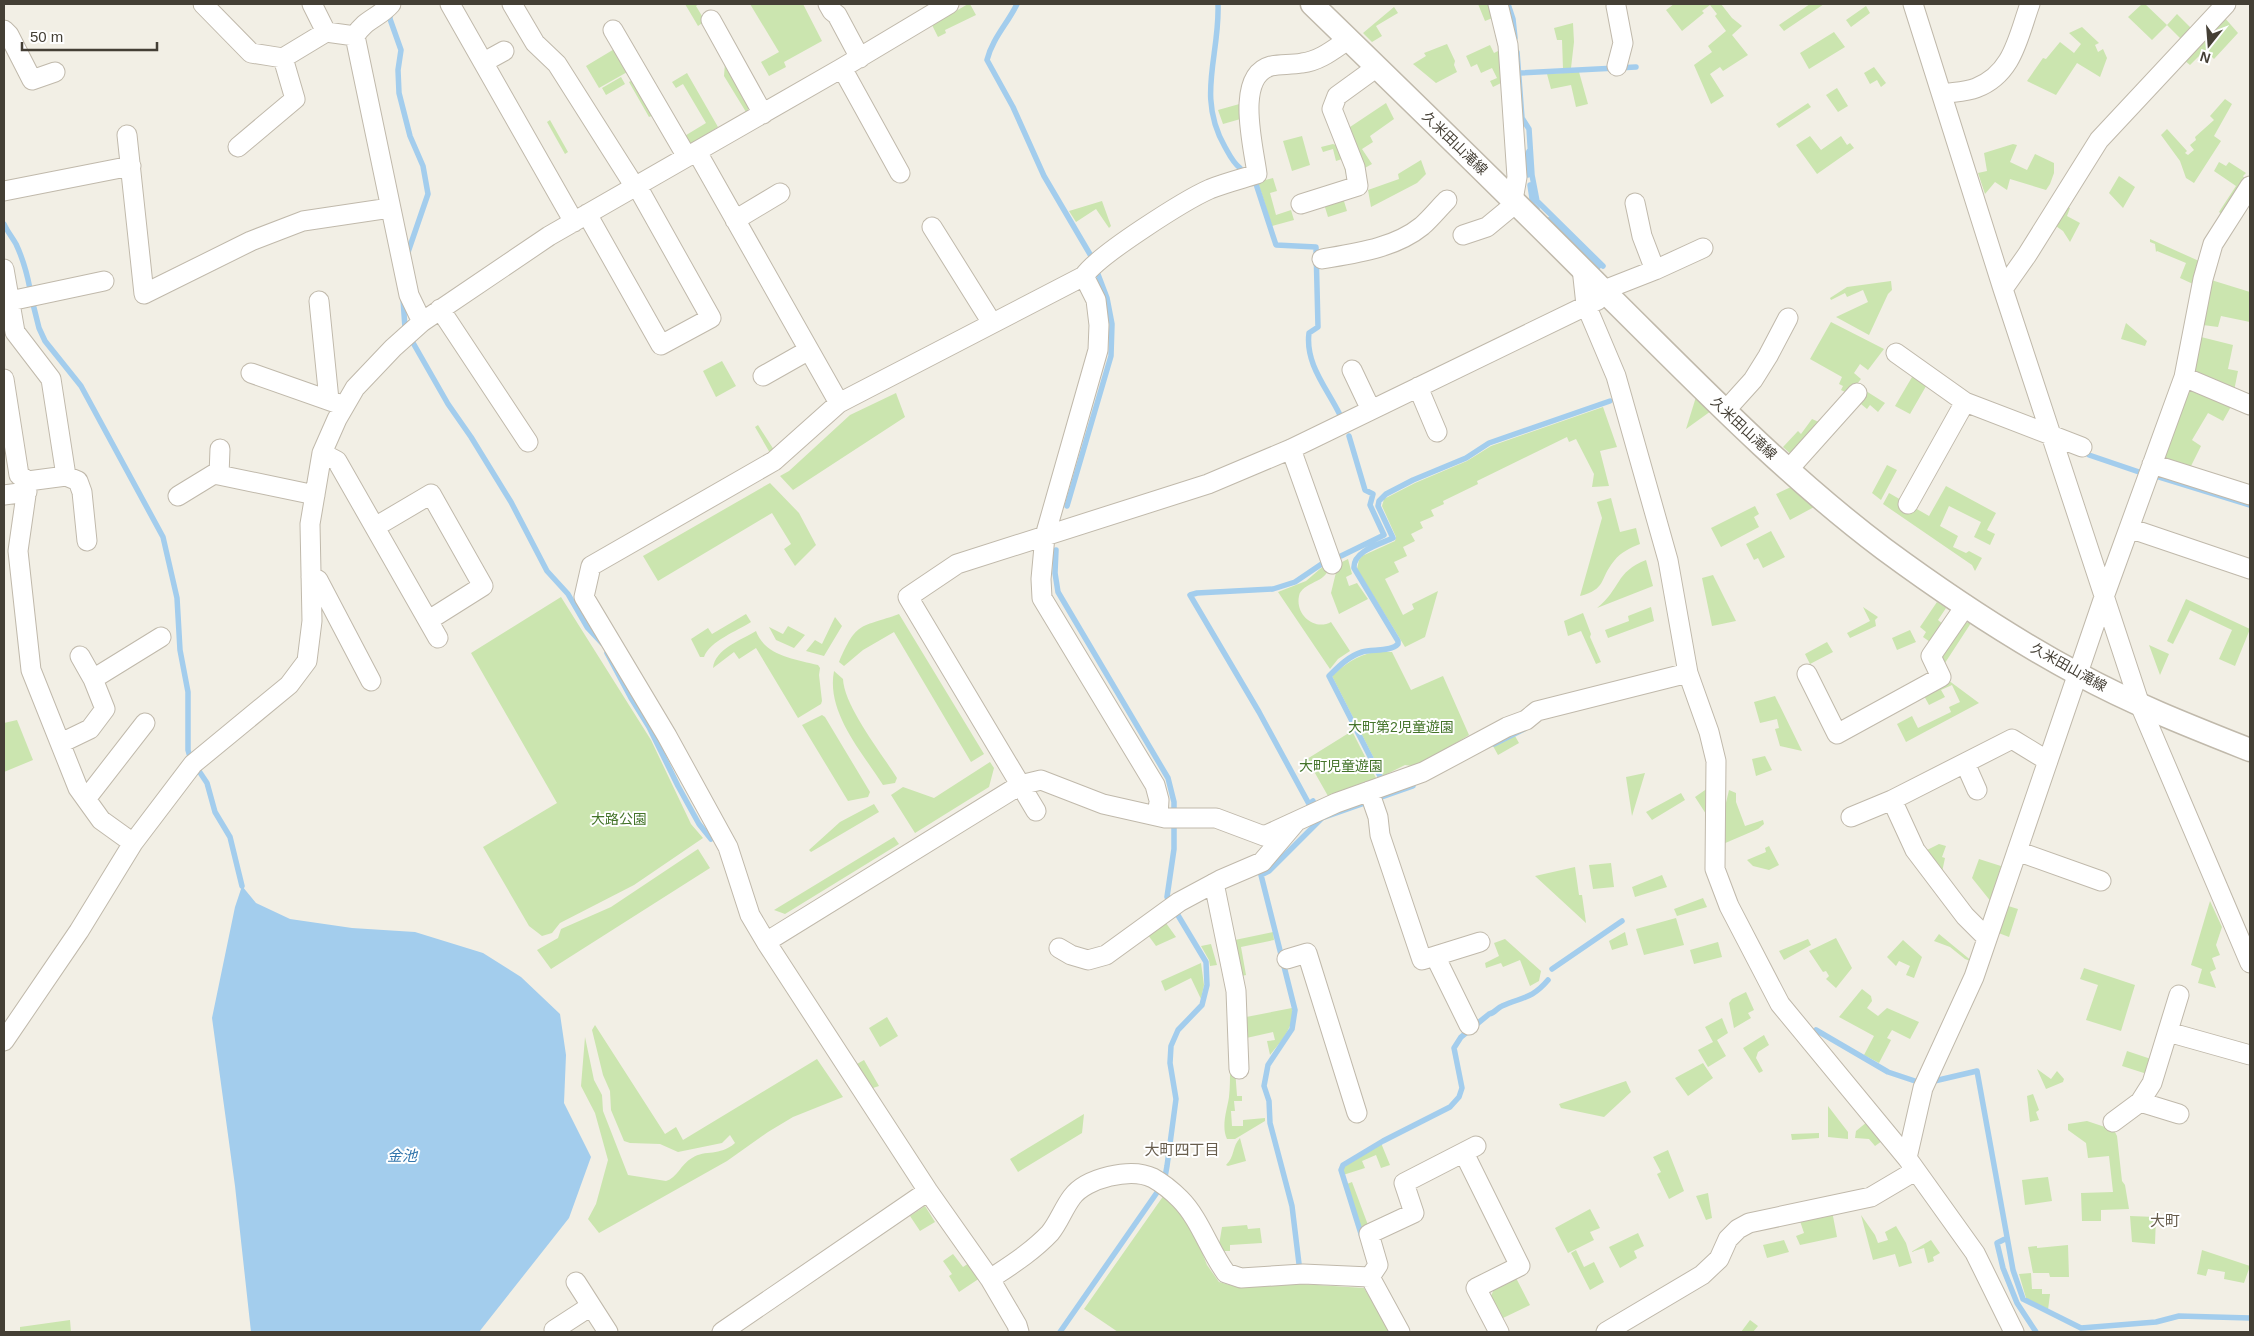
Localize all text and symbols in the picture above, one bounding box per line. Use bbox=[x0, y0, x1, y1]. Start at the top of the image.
scale bar bbox=[22, 20, 158, 52]
north arrow bbox=[2184, 20, 2234, 70]
text: 50 m bbox=[30, 28, 63, 45]
text: N bbox=[2198, 48, 2212, 67]
street label: 久米田山滝線 bbox=[1419, 108, 1491, 178]
street label: 久米田山滝線 bbox=[1708, 394, 1780, 462]
street label: 久米田山滝線 bbox=[2028, 640, 2110, 694]
park label: 大町第2児童遊園 bbox=[1348, 719, 1454, 735]
park label: 大町児童遊園 bbox=[1299, 758, 1383, 774]
park label: 大路公園 bbox=[591, 811, 647, 827]
district label: 大町四丁目 bbox=[1144, 1141, 1220, 1158]
water label: 金池 bbox=[387, 1147, 419, 1164]
district label: 大町 bbox=[2150, 1212, 2180, 1229]

